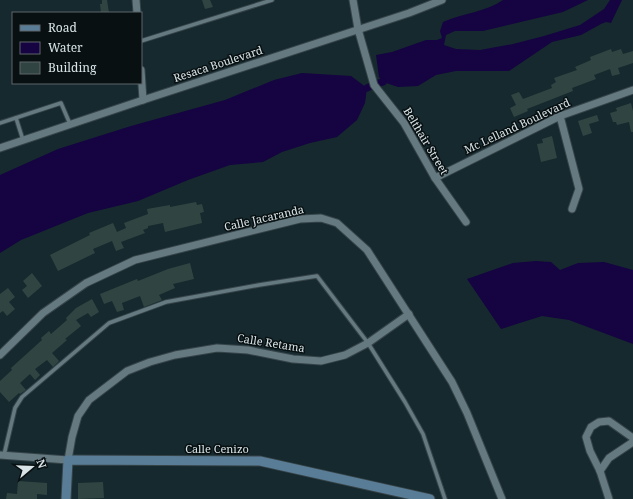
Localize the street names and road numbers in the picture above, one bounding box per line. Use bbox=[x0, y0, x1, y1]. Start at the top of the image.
street label: Resaca Boulevard bbox=[171, 42, 265, 85]
street label: Mc Lelland Boulevard bbox=[461, 94, 572, 157]
street label: Belthair Street bbox=[400, 104, 452, 177]
street label: Calle Jacaranda bbox=[223, 201, 305, 234]
street label: Calle Retama bbox=[236, 330, 306, 355]
street label: Calle Cenizo bbox=[185, 441, 249, 456]

